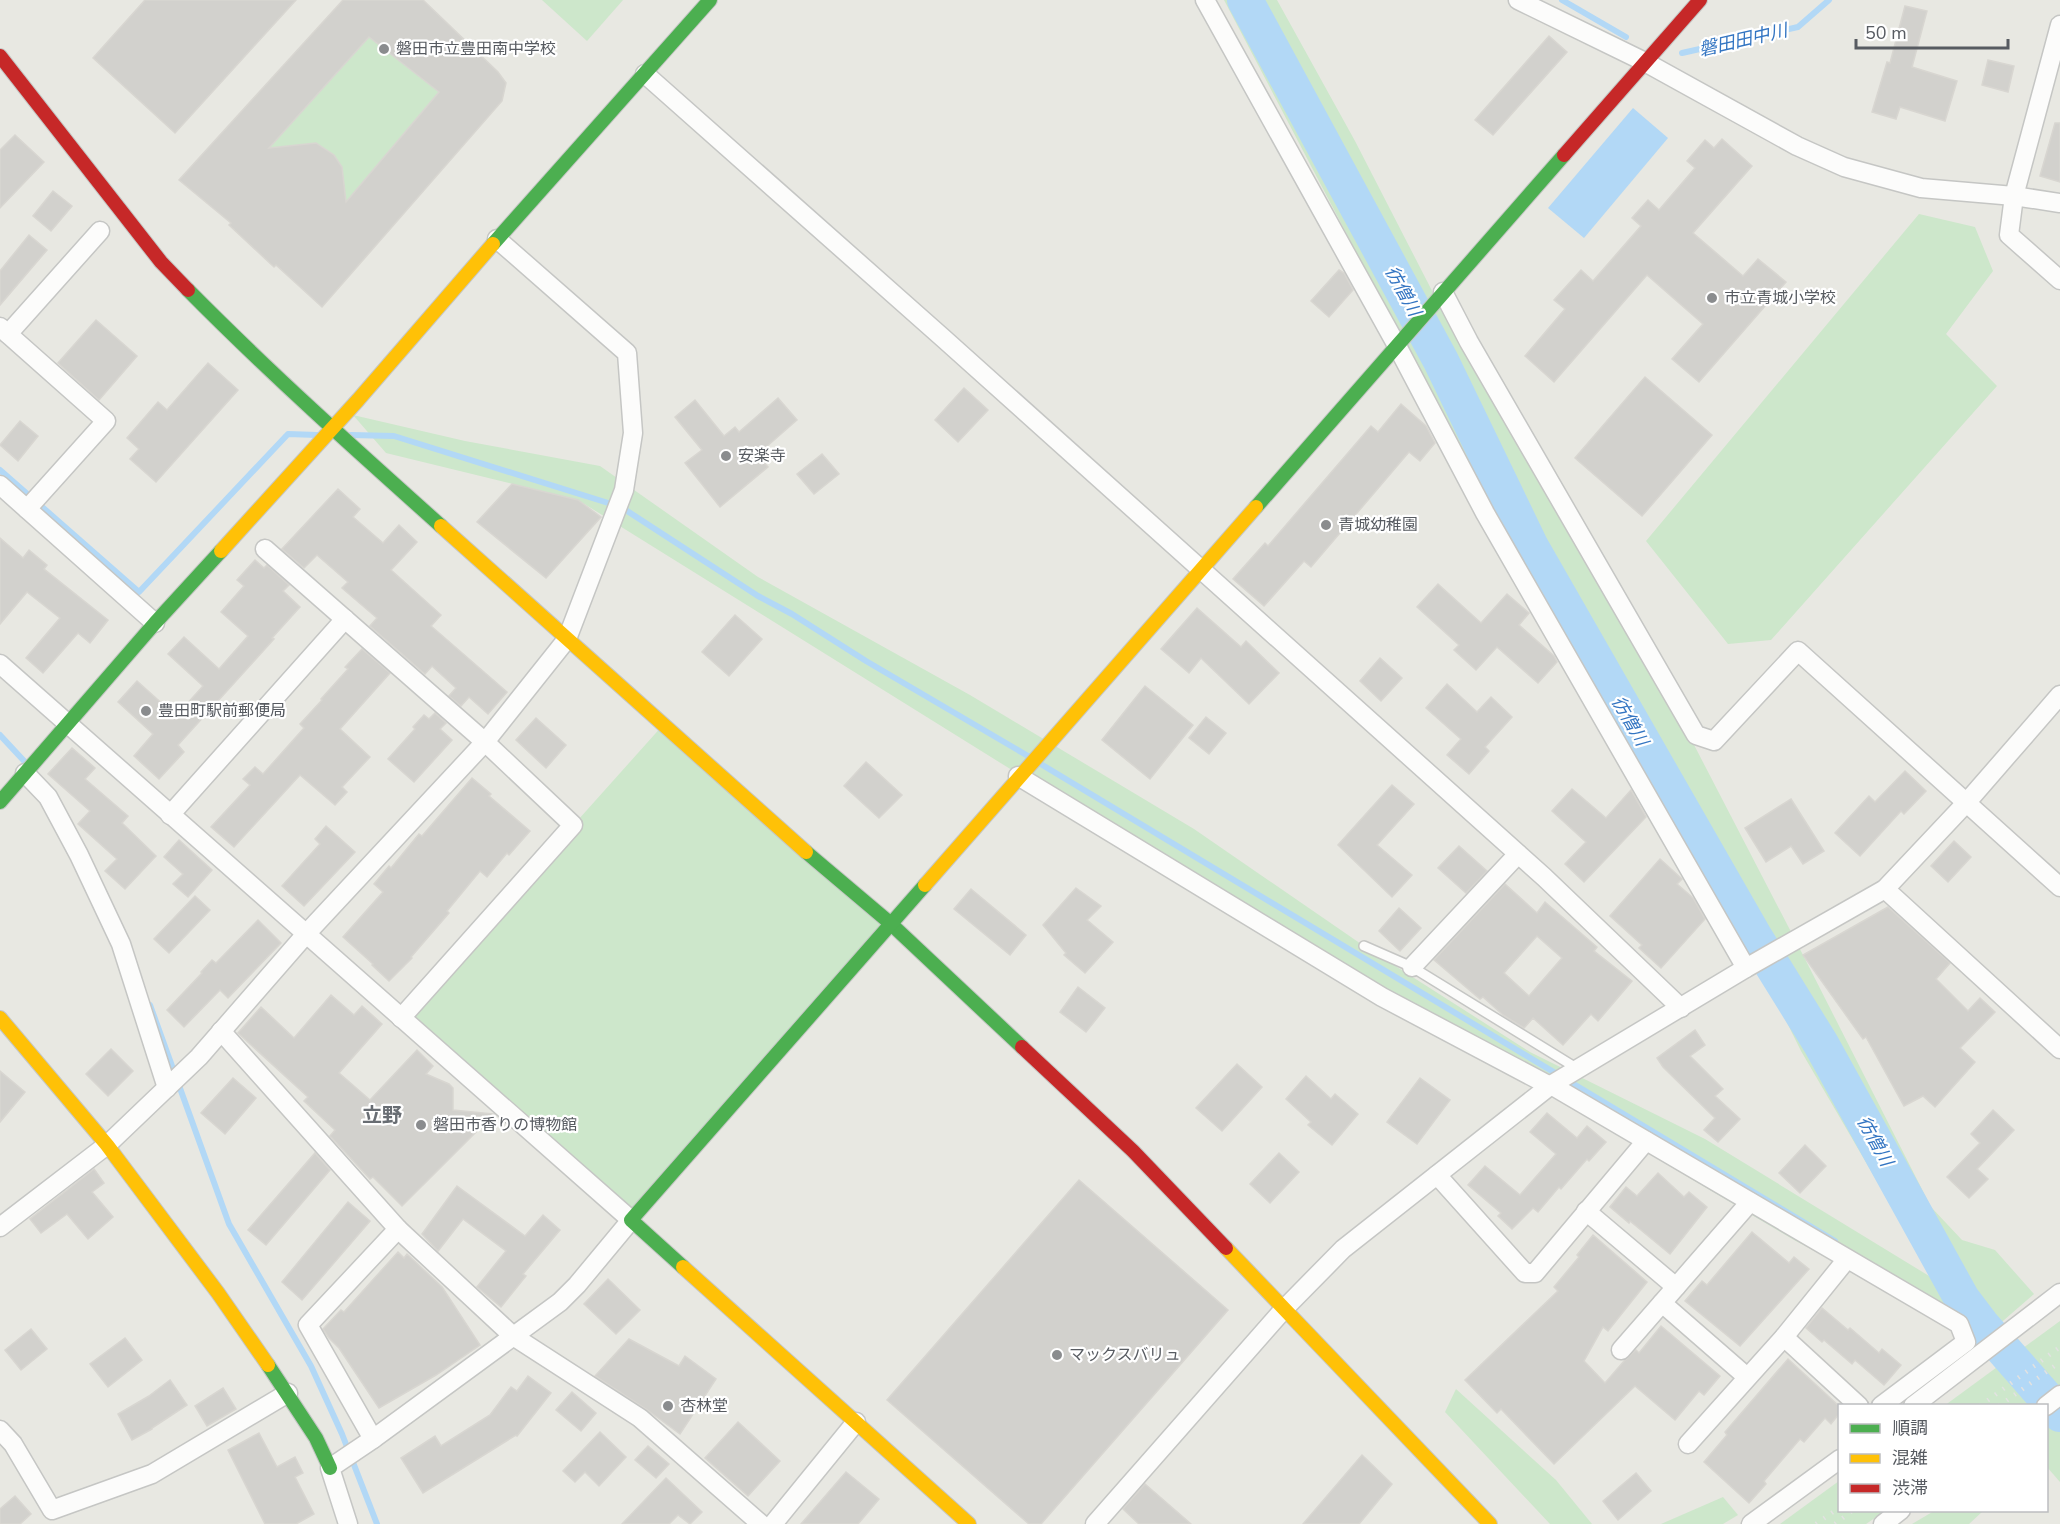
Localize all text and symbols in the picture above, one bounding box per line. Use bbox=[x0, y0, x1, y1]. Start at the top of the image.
scale bar bbox=[1856, 12, 2008, 50]
water label: 磐田田中川 bbox=[1696, 18, 1791, 62]
text: 50 m bbox=[1865, 21, 1907, 45]
place label: 磐田市立豊田南中学校 bbox=[396, 38, 556, 60]
marker: 磐田市立豊田南中学校 bbox=[377, 42, 391, 56]
water label: 彷僧川 bbox=[1379, 262, 1428, 322]
place label: 市立青城小学校 bbox=[1724, 287, 1836, 309]
marker: 市立青城小学校 bbox=[1705, 291, 1719, 305]
place label: 安楽寺 bbox=[738, 445, 786, 467]
marker: 安楽寺 bbox=[719, 449, 733, 463]
place label: 青城幼稚園 bbox=[1338, 514, 1418, 536]
marker: 青城幼稚園 bbox=[1319, 518, 1333, 532]
water label: 彷僧川 bbox=[1606, 692, 1655, 752]
place label: 豊田町駅前郵便局 bbox=[158, 700, 286, 722]
marker: 豊田町駅前郵便局 bbox=[139, 704, 153, 718]
district label: 立野 bbox=[362, 1102, 402, 1129]
water label: 彷僧川 bbox=[1851, 1112, 1900, 1172]
place label: 磐田市香りの博物館 bbox=[433, 1114, 577, 1136]
marker: 磐田市香りの博物館 bbox=[414, 1118, 428, 1132]
place label: マックスバリュ bbox=[1069, 1344, 1181, 1366]
marker: マックスバリュ bbox=[1050, 1348, 1064, 1362]
place label: 杏林堂 bbox=[680, 1395, 728, 1417]
marker: 杏林堂 bbox=[661, 1399, 675, 1413]
legend bbox=[1838, 1404, 2048, 1512]
text: 順調 bbox=[1892, 1416, 1928, 1440]
text: 混雑 bbox=[1892, 1446, 1928, 1470]
text: 渋滞 bbox=[1892, 1476, 1928, 1500]

